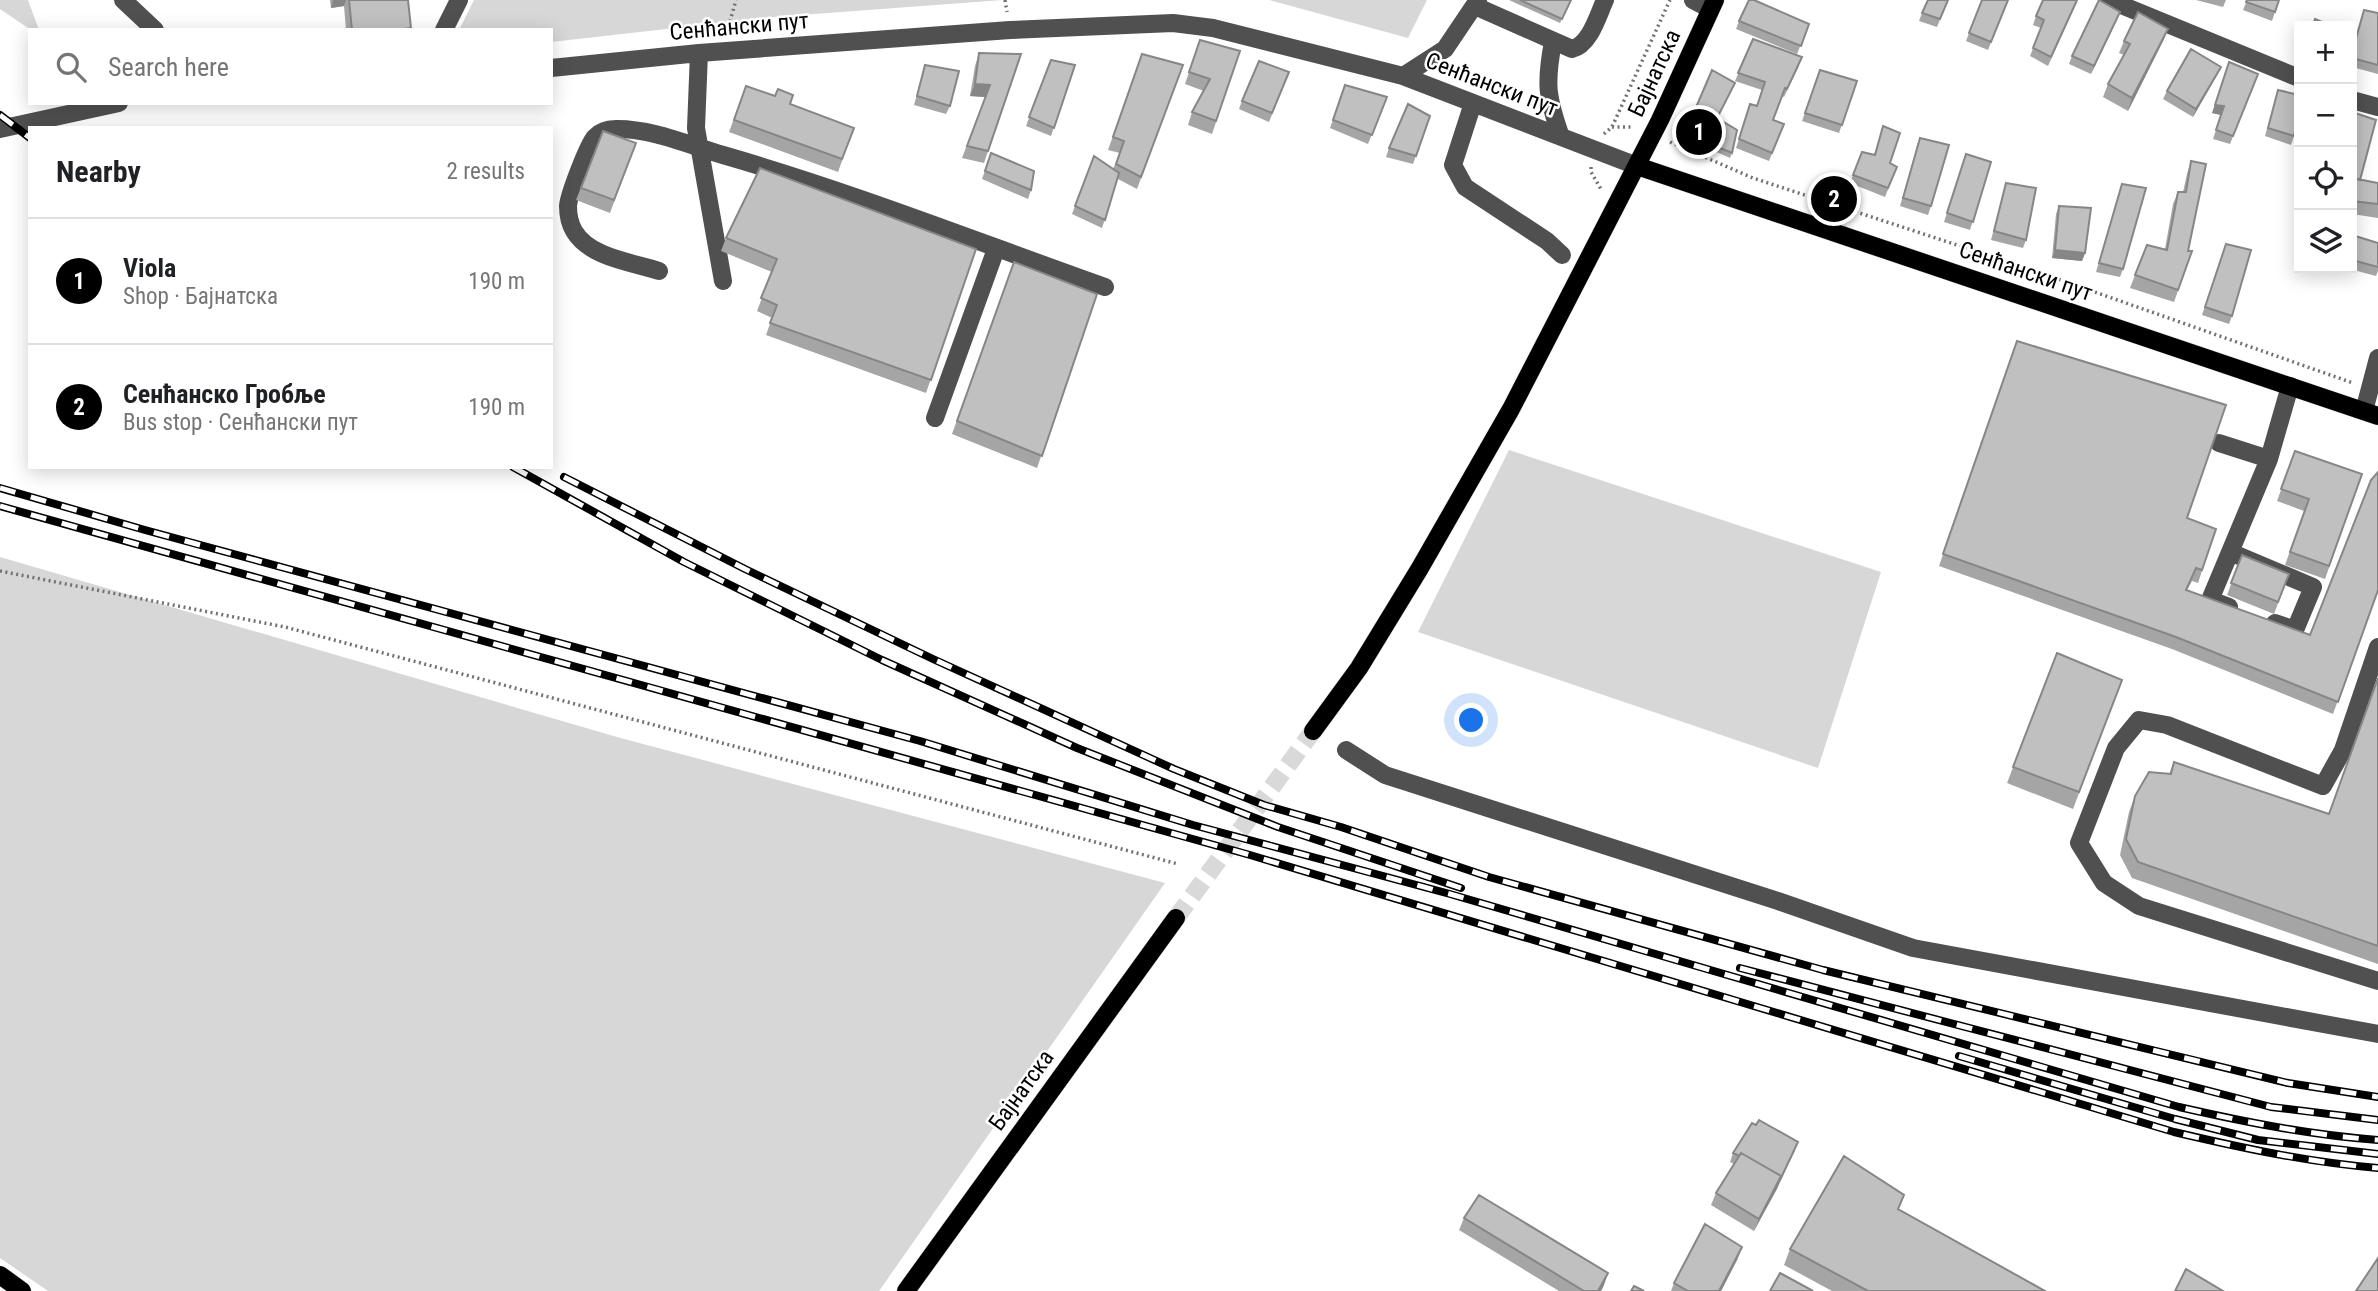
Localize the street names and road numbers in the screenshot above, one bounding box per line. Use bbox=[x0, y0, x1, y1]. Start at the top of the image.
street label: Сенћански пут bbox=[668, 7, 810, 46]
street label: Бајнатска bbox=[1623, 25, 1686, 121]
street label: Сенћански пут bbox=[1422, 47, 1562, 122]
street label: Сенћански пут bbox=[1956, 236, 2096, 307]
street label: Бајнатска bbox=[983, 1045, 1060, 1136]

